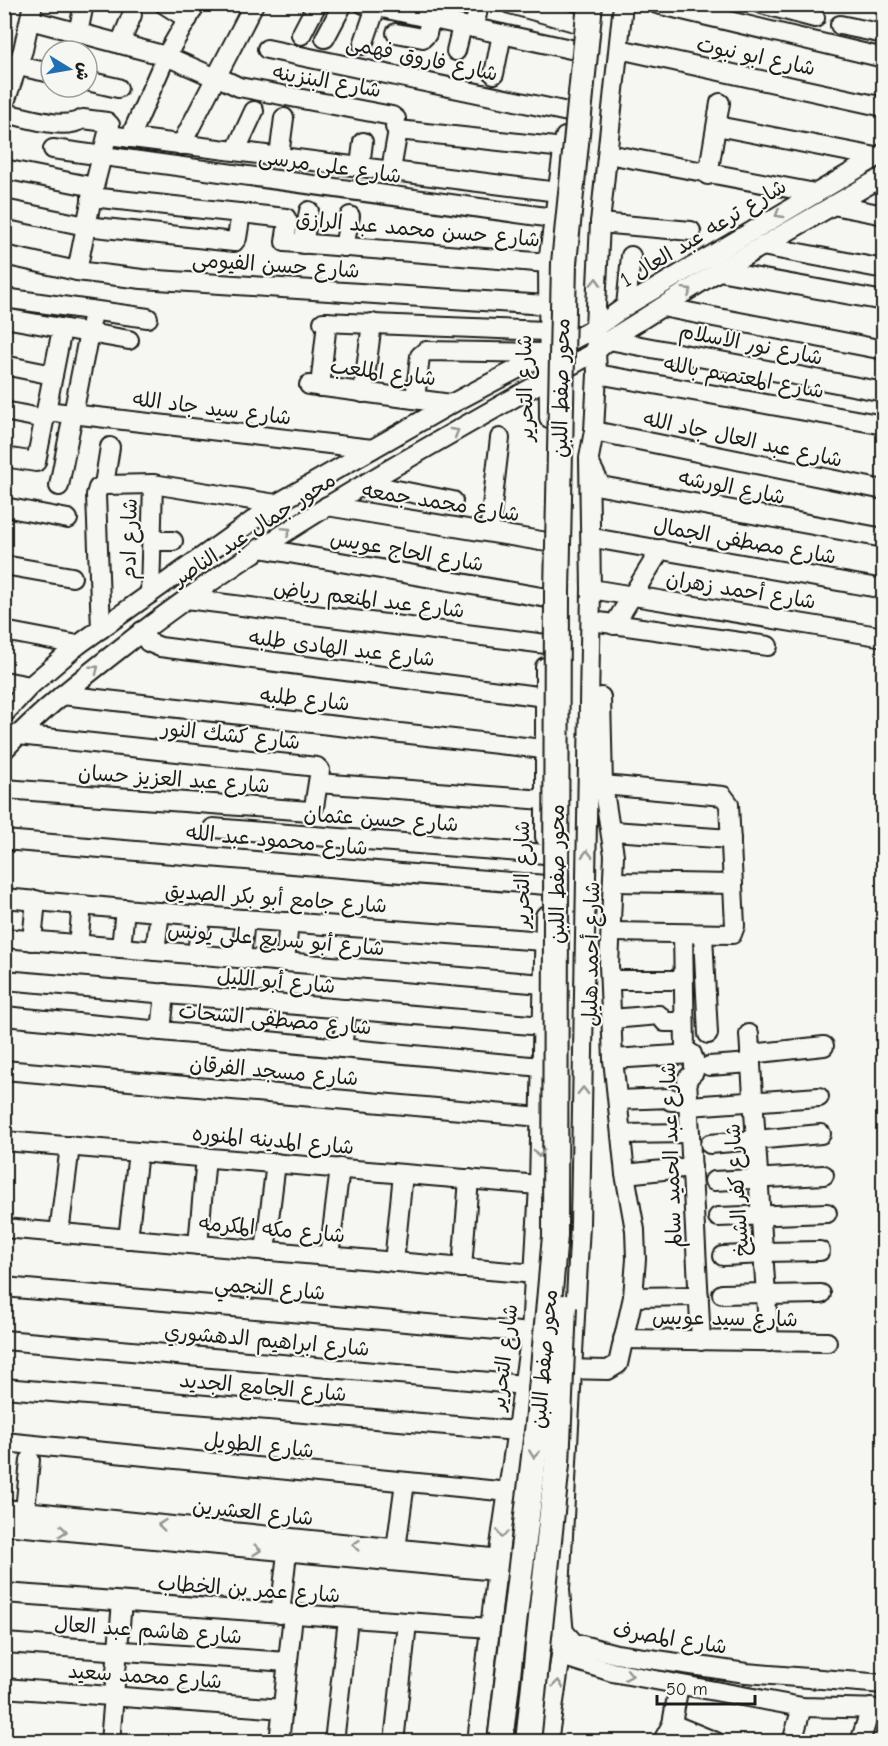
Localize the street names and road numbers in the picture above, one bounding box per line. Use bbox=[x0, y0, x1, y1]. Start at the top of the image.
street label: شارع فاروق فهمى bbox=[343, 30, 500, 89]
street label: شارع ابو نبوت bbox=[694, 32, 818, 83]
street label: شارع البنزينه bbox=[270, 60, 383, 105]
street label: شارع على مرسى bbox=[257, 144, 403, 191]
street label: شارع ترعه عبد العال 1 bbox=[616, 174, 792, 295]
street label: شارع حسن محمد عبد الرازق bbox=[295, 206, 541, 255]
street label: شارع حسن الفيومى bbox=[191, 247, 361, 286]
street label: محور صفط اللبن bbox=[548, 318, 575, 458]
street label: شارع نور الاسلام bbox=[676, 318, 825, 374]
street label: شارع التحرير bbox=[512, 334, 541, 444]
street label: شارع المعتصم بالله bbox=[661, 351, 826, 407]
street label: شارع الملعب bbox=[328, 354, 437, 393]
street label: شارع سيد جاد الله bbox=[131, 386, 293, 433]
street label: شارع عبد العال جاد الله bbox=[641, 406, 845, 475]
street label: شارع الورشه bbox=[676, 465, 787, 512]
street label: محور جمال عبد الناصر bbox=[166, 467, 340, 593]
street label: شارع محمد جمعه bbox=[360, 478, 522, 529]
street label: شارع ادم bbox=[116, 498, 146, 580]
street label: شارع مصطفى الجمال bbox=[651, 513, 838, 572]
street label: شارع الحاج عويس bbox=[328, 526, 486, 579]
street label: شارع أحمد زهران bbox=[664, 566, 818, 617]
street label: شارع عبد المنعم رياض bbox=[272, 575, 466, 627]
street label: شارع عبد الهادى طلبه bbox=[247, 625, 436, 674]
street label: شارع طلبه bbox=[259, 682, 351, 719]
street label: شارع كشك النور bbox=[158, 716, 301, 757]
street label: شارع عبد العزيز حسان bbox=[77, 760, 271, 801]
street label: شارع حسن عثمان bbox=[303, 802, 459, 839]
street label: محور صفط اللبن bbox=[545, 804, 570, 944]
street label: شارع محمود عبد الله bbox=[185, 820, 369, 863]
street label: شارع التحرير bbox=[510, 821, 537, 929]
street label: شارع جامع أبو بكر الصديق bbox=[164, 878, 388, 921]
street label: شارع أحمد هليل bbox=[578, 881, 607, 1027]
street label: شارع أبو سريع على يونس bbox=[166, 918, 386, 963]
street label: شارع أبو الليل bbox=[215, 964, 336, 1001]
street label: شارع مصطفى الشحات bbox=[177, 999, 372, 1042]
street label: شارع مسجد الفرقان bbox=[188, 1052, 359, 1093]
street label: شارع عبد الحميد سالم bbox=[656, 1062, 690, 1248]
street label: شارع المدينه المنوره bbox=[191, 1121, 355, 1162]
street label: شارع كفر الشيخ bbox=[720, 1123, 757, 1257]
street label: شارع مكه المكرمه bbox=[198, 1211, 346, 1250]
street label: شارع النجمي bbox=[213, 1271, 326, 1312]
street label: محور صفط اللبن bbox=[526, 1288, 563, 1430]
street label: شارع التحرير bbox=[485, 1302, 525, 1414]
street label: شارع سيد عويس bbox=[652, 1305, 798, 1334]
street label: شارع ابراهيم الدهشوري bbox=[163, 1319, 371, 1365]
street label: شارع الجامع الجديد bbox=[178, 1368, 348, 1409]
street label: شارع الطويل bbox=[203, 1427, 315, 1466]
street label: شارع العشرين bbox=[191, 1494, 315, 1533]
street label: شارع عمر بن الخطاب bbox=[157, 1571, 341, 1610]
street label: شارع هاشم عبد العال bbox=[53, 1611, 243, 1653]
street label: شارع المصرف bbox=[611, 1617, 729, 1662]
street label: شارع محمد سعيد bbox=[67, 1659, 223, 1696]

